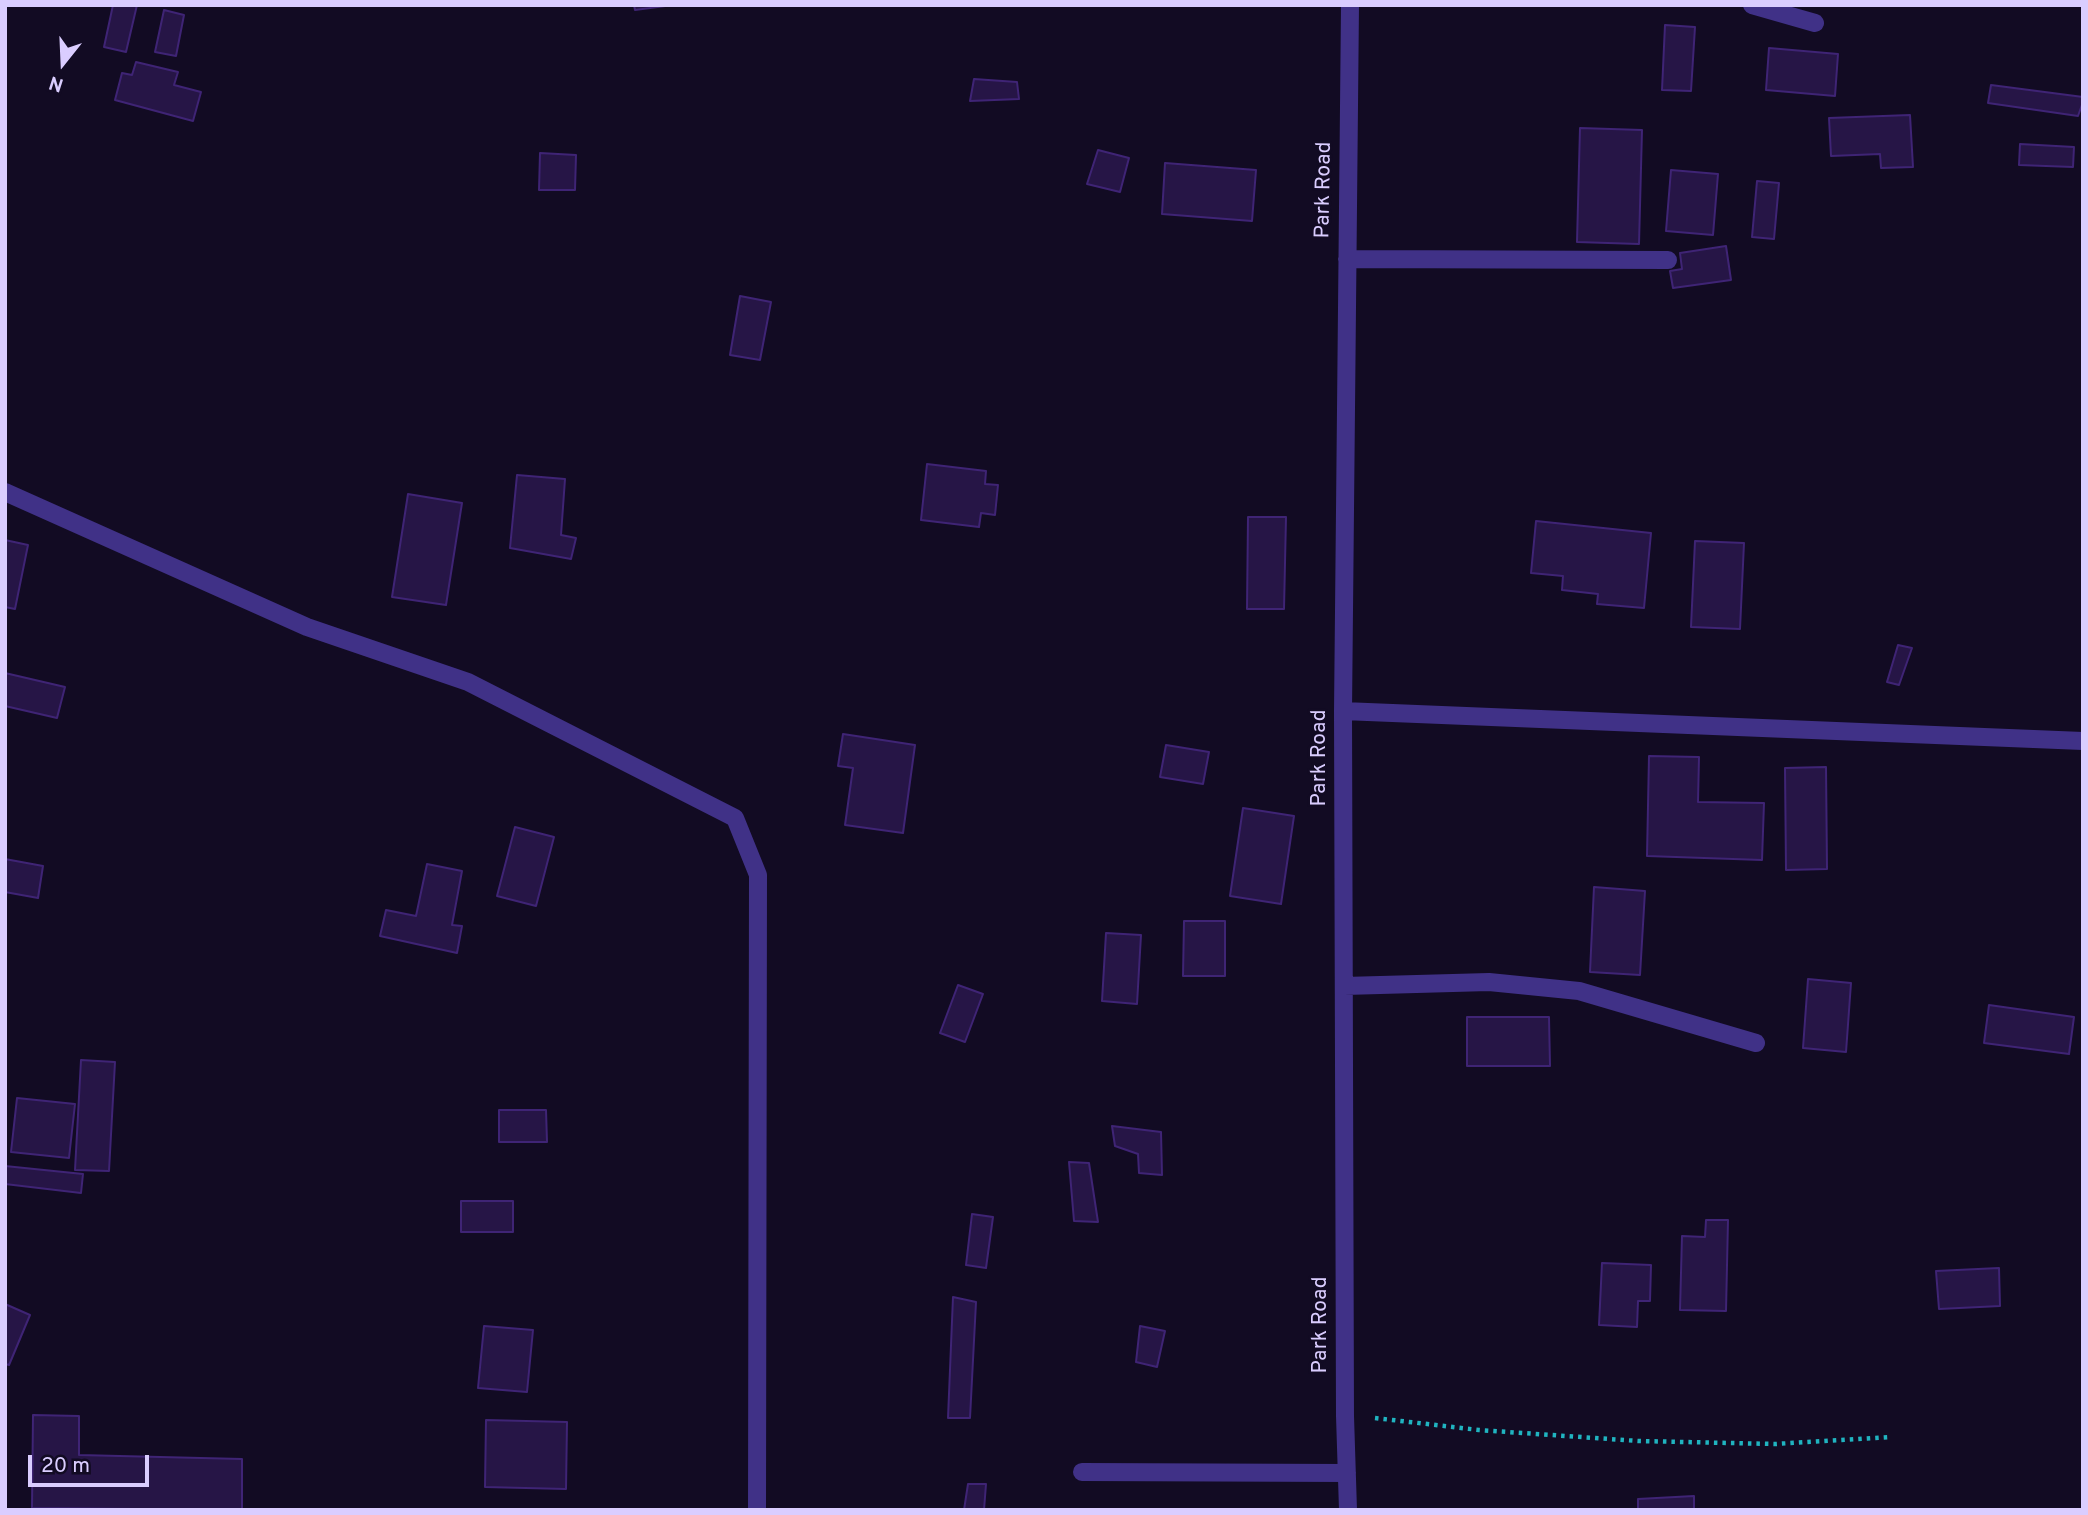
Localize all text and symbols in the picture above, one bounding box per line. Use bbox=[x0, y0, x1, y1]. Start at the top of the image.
north arrow bbox=[28, 28, 98, 98]
text: N bbox=[46, 69, 67, 96]
street label: Park Road bbox=[1312, 141, 1338, 239]
street label: Park Road bbox=[1308, 710, 1334, 806]
street label: Park Road bbox=[1309, 1277, 1335, 1373]
scale bar bbox=[32, 1442, 152, 1486]
text: 20 m bbox=[41, 1453, 90, 1480]

